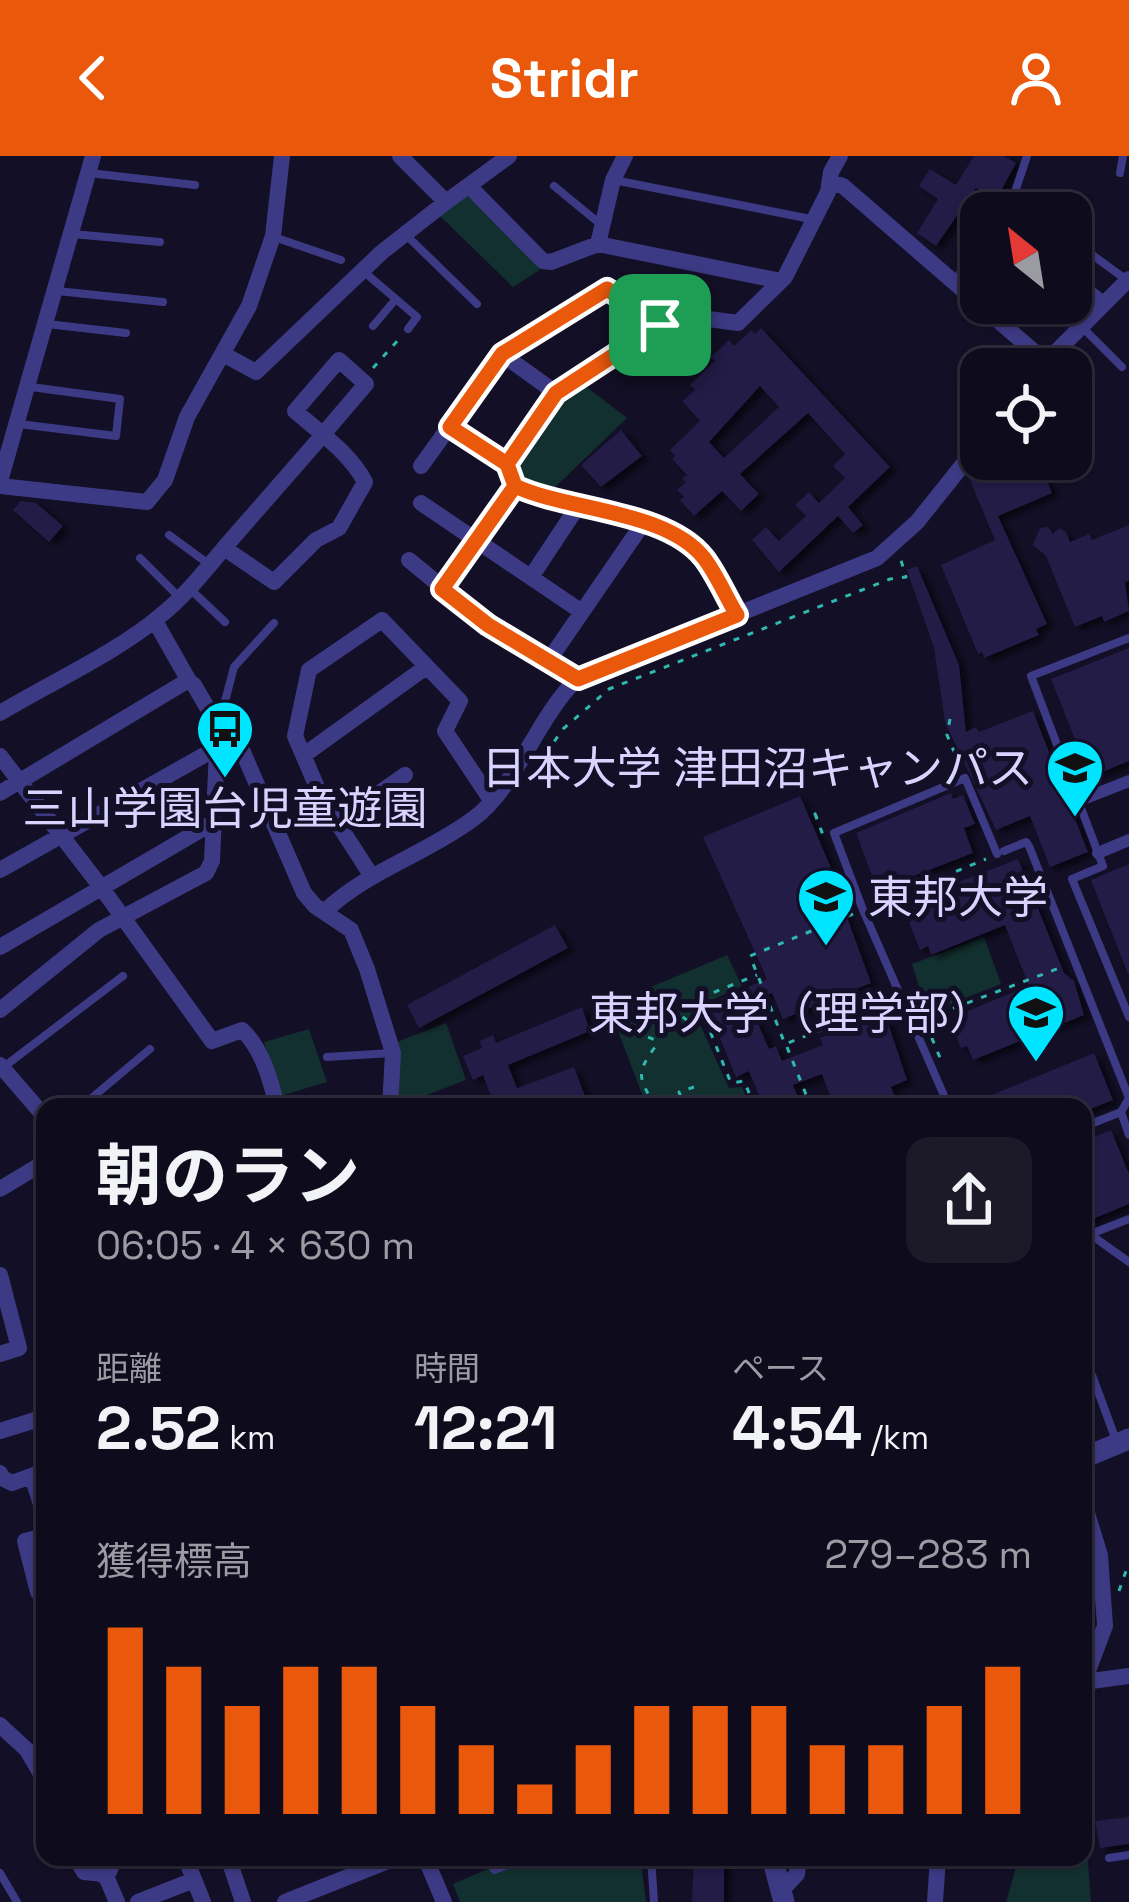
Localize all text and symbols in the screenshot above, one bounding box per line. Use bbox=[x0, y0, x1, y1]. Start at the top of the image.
text: Stridr bbox=[490, 44, 639, 113]
icon: back bbox=[60, 45, 126, 111]
icon: person bbox=[1003, 45, 1069, 111]
north arrow bbox=[960, 192, 1092, 324]
map controls bbox=[960, 192, 1092, 480]
pin bbox=[609, 274, 711, 376]
icon: arrive bbox=[627, 292, 693, 358]
button: locate bbox=[960, 348, 1092, 480]
bus stop icon: 三山学園台児童遊園 bbox=[194, 698, 256, 780]
school or university icon: 日本大学 津田沼キャンパス bbox=[1044, 737, 1106, 819]
place label: 日本大学 津田沼キャンパス bbox=[481, 740, 1033, 797]
place label: 三山学園台児童遊園 bbox=[22, 780, 428, 837]
school or university icon: 東邦大学 bbox=[795, 866, 857, 948]
place label: 東邦大学 bbox=[868, 869, 1048, 926]
school or university icon: 東邦大学（理学部） bbox=[1005, 982, 1067, 1064]
place label: 東邦大学（理学部） bbox=[589, 985, 994, 1042]
text: 朝のラン bbox=[96, 1134, 360, 1218]
button: share bbox=[906, 1137, 1032, 1263]
text: 06:05 · 4 × 630 m bbox=[96, 1221, 415, 1270]
text: 距離 bbox=[96, 1348, 162, 1390]
text: 時間 bbox=[414, 1348, 480, 1390]
text: ペース bbox=[732, 1348, 829, 1390]
text: 2.52 bbox=[96, 1390, 221, 1467]
text: 12:21 bbox=[414, 1390, 557, 1467]
text: 4:54 bbox=[732, 1390, 862, 1467]
text: km bbox=[221, 1417, 275, 1459]
text: /km bbox=[862, 1417, 929, 1459]
text: 279–283 m bbox=[824, 1530, 1032, 1579]
text: 獲得標高 bbox=[96, 1537, 252, 1586]

